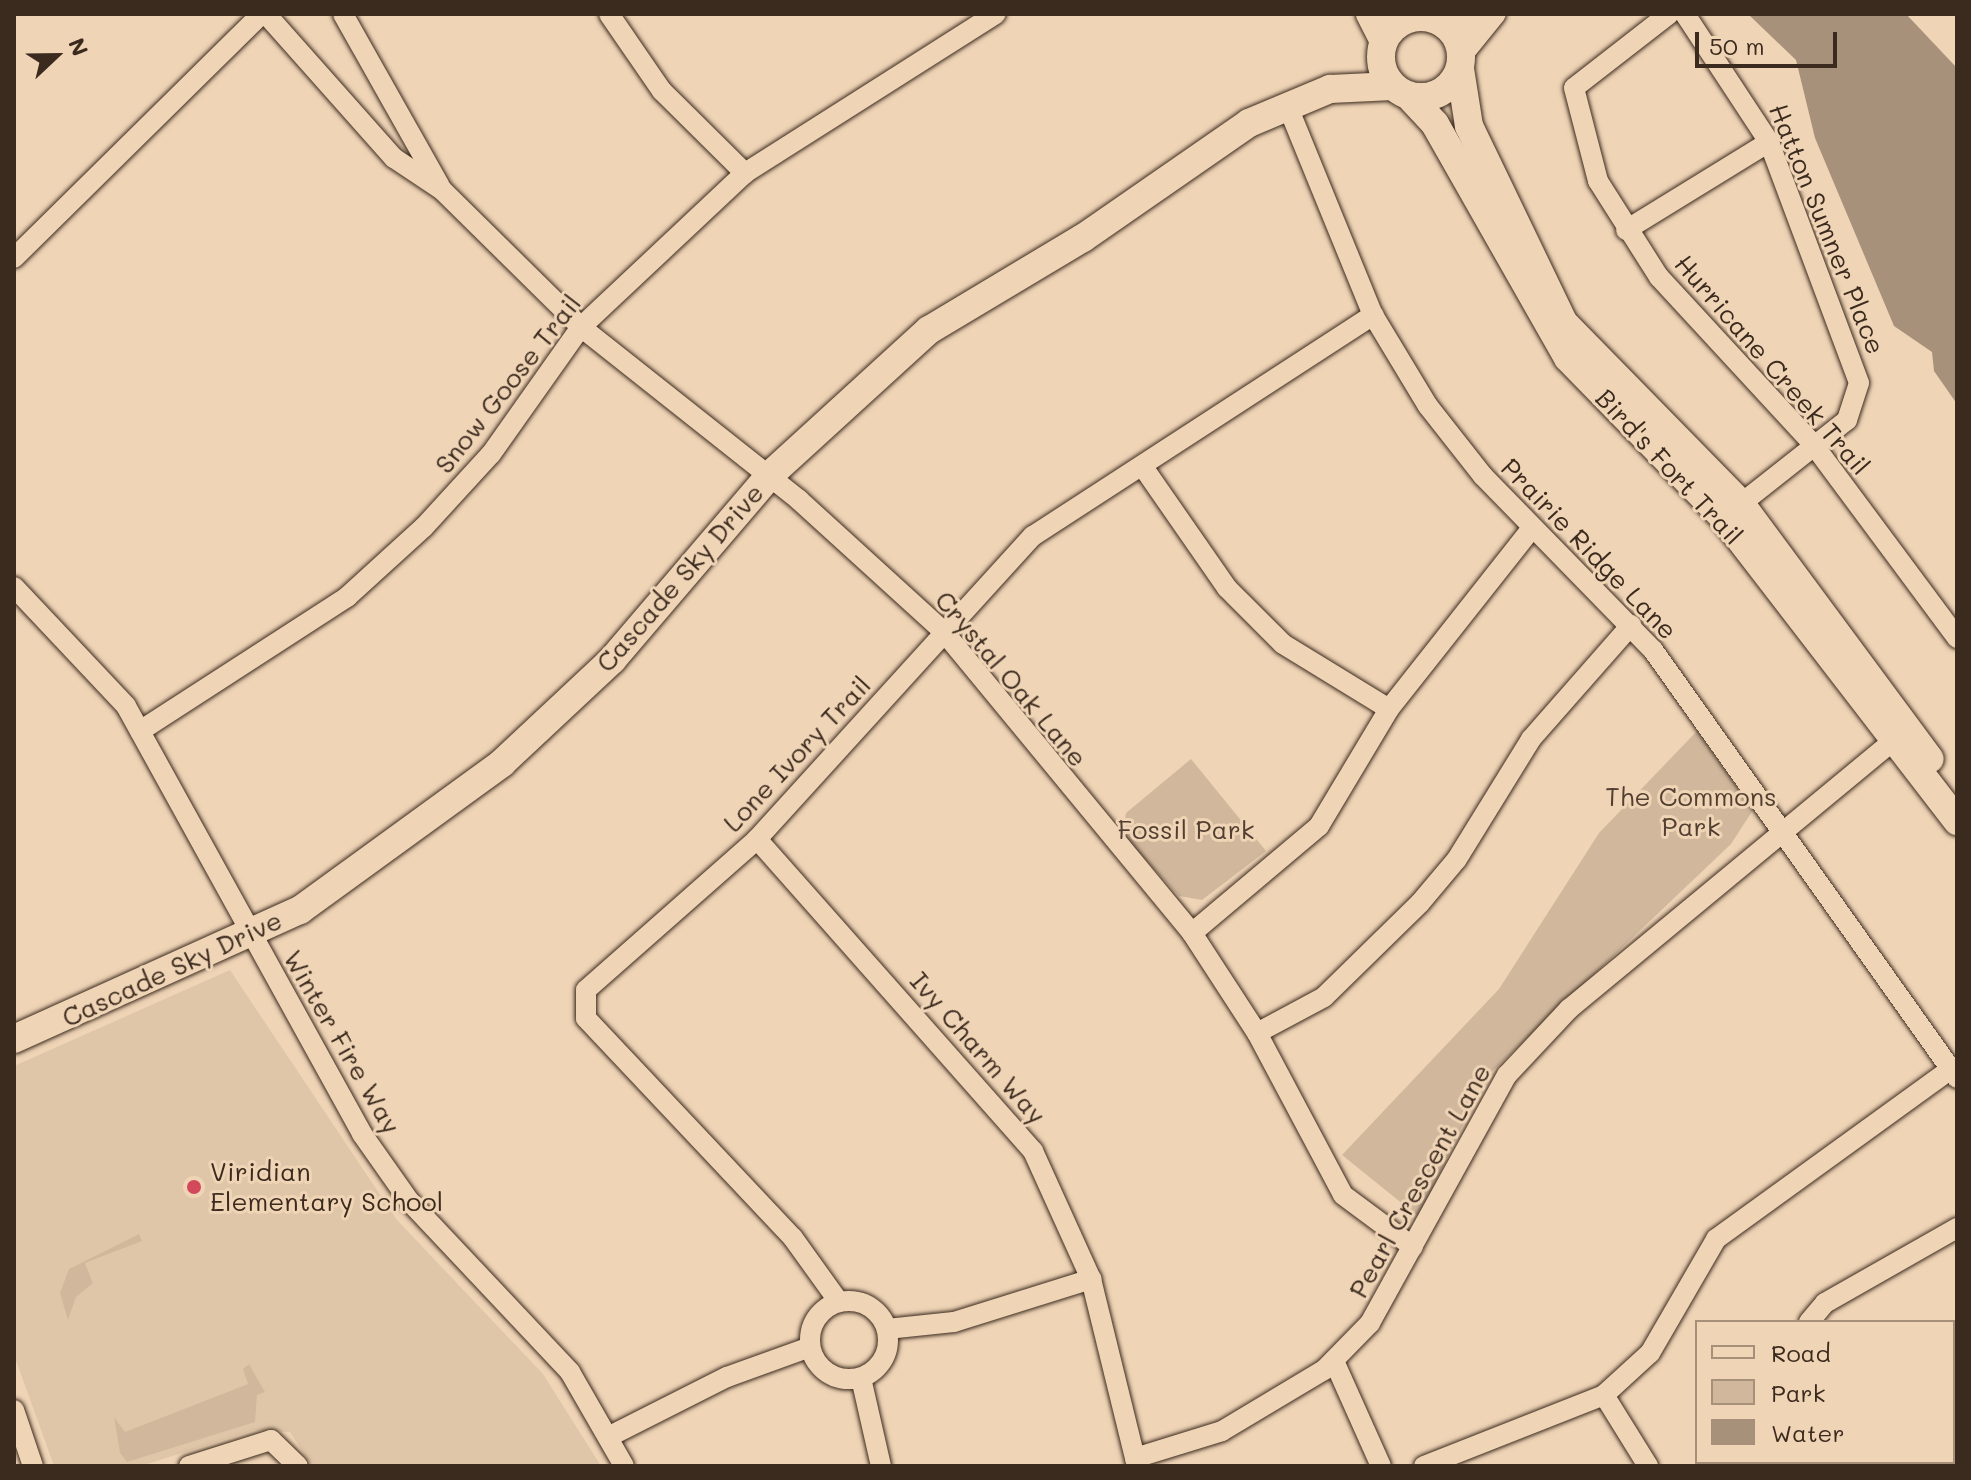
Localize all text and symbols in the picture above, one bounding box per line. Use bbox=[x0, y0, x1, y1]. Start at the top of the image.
north arrow bbox=[16, 16, 96, 96]
scale bar bbox=[1699, 16, 1841, 66]
text: 50 m bbox=[1709, 30, 1765, 61]
text: N bbox=[62, 34, 95, 60]
street label: Hatton Sumner Place bbox=[1762, 99, 1892, 359]
street label: Hurricane Creek Trail bbox=[1668, 249, 1876, 481]
street label: Snow Goose Trail bbox=[429, 288, 587, 480]
street label: Bird's Fort Trail bbox=[1589, 383, 1749, 551]
street label: Prairie Ridge Lane bbox=[1495, 452, 1683, 646]
street label: Cascade Sky Drive bbox=[590, 478, 770, 678]
street label: Crystal Oak Lane bbox=[928, 585, 1094, 773]
street label: Lone Ivory Trail bbox=[717, 670, 877, 838]
park label: The Commons Park bbox=[1605, 781, 1777, 842]
park label: Fossil Park bbox=[1118, 814, 1254, 846]
street label: Cascade Sky Drive bbox=[57, 904, 287, 1034]
street label: Winter Fire Way bbox=[277, 945, 407, 1139]
street label: Ivy Charm Way bbox=[904, 966, 1052, 1130]
street label: Pearl Crescent Lane bbox=[1343, 1059, 1497, 1303]
place label: Viridian Elementary School bbox=[210, 1156, 443, 1218]
marker: Viridian Elementary School bbox=[185, 1178, 203, 1196]
legend bbox=[1695, 1320, 1955, 1464]
text: Road bbox=[1771, 1337, 1831, 1368]
text: Park bbox=[1771, 1377, 1825, 1408]
text: Water bbox=[1771, 1417, 1845, 1448]

